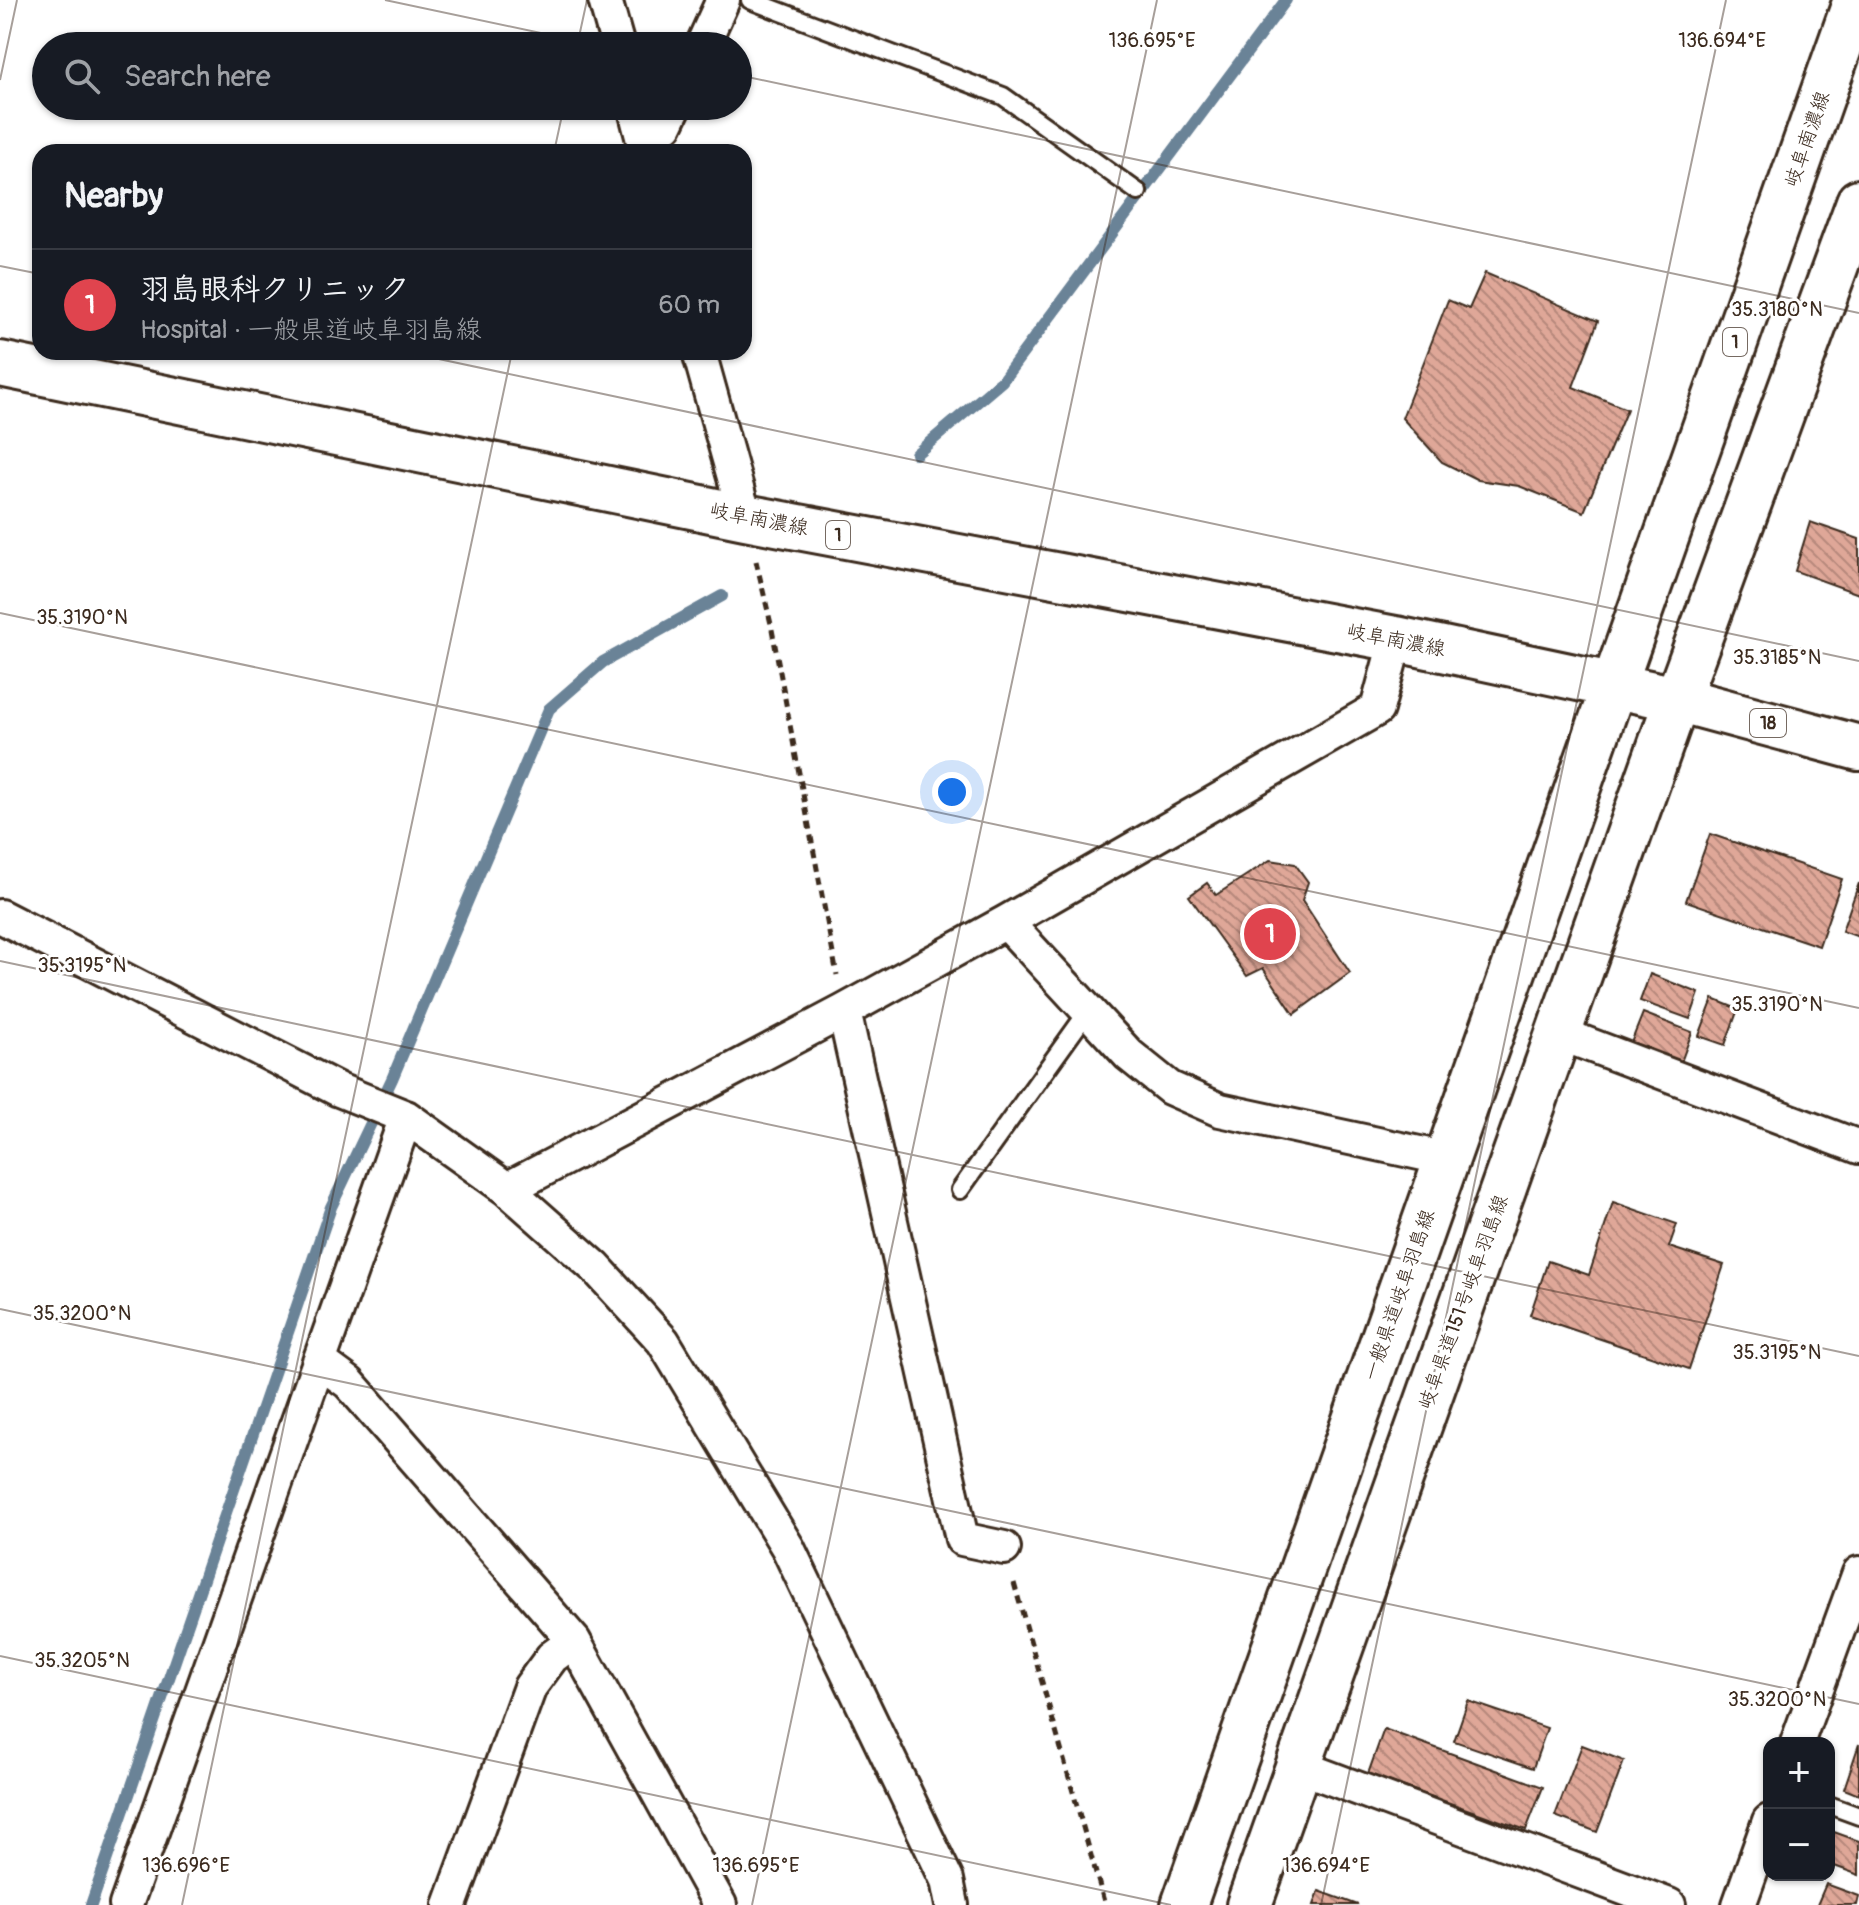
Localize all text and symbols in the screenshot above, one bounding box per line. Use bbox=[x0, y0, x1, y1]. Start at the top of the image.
text: 136.695°E bbox=[1109, 28, 1195, 53]
text: 136.694°E bbox=[1678, 28, 1766, 53]
search box bbox=[32, 32, 752, 120]
icon: search bbox=[60, 54, 104, 98]
text: Search here bbox=[124, 58, 271, 95]
street label: 岐阜南濃線 bbox=[1779, 88, 1835, 190]
text: Nearby bbox=[64, 175, 163, 218]
text: 羽島眼科クリニック bbox=[140, 271, 410, 308]
text: 1 bbox=[85, 289, 95, 321]
text: 60 m bbox=[658, 289, 720, 321]
text: 35.3180°N bbox=[1731, 297, 1823, 322]
text: Hospital · 一般県道岐阜羽島線 bbox=[140, 314, 481, 346]
road number: 1 bbox=[1723, 328, 1747, 356]
street label: 岐阜南濃線 bbox=[708, 497, 810, 541]
road number: 1 bbox=[826, 521, 850, 549]
text: 35.3190°N bbox=[36, 605, 128, 630]
street label: 岐阜南濃線 bbox=[1345, 618, 1447, 662]
text: 35.3185°N bbox=[1733, 645, 1821, 670]
road number: 18 bbox=[1750, 709, 1786, 737]
your location bbox=[932, 772, 972, 812]
pin: 1 bbox=[1244, 904, 1296, 964]
text: 35.3195°N bbox=[38, 953, 126, 978]
text: 35.3190°N bbox=[1731, 992, 1823, 1017]
street label: 岐阜県道151号岐阜羽島線 bbox=[1413, 1191, 1513, 1413]
street label: 一般県道岐阜羽島線 bbox=[1358, 1206, 1440, 1384]
text: 35.3200°N bbox=[33, 1301, 131, 1326]
text: 35.3195°N bbox=[1733, 1340, 1821, 1365]
text: 35.3205°N bbox=[34, 1648, 130, 1673]
text: 35.3200°N bbox=[1728, 1687, 1826, 1712]
map controls bbox=[1763, 1737, 1835, 1881]
button: + bbox=[1763, 1737, 1835, 1809]
button: − bbox=[1763, 1809, 1835, 1881]
text: 136.696°E bbox=[142, 1853, 230, 1878]
text: 136.695°E bbox=[713, 1853, 799, 1878]
text: 136.694°E bbox=[1282, 1853, 1370, 1878]

